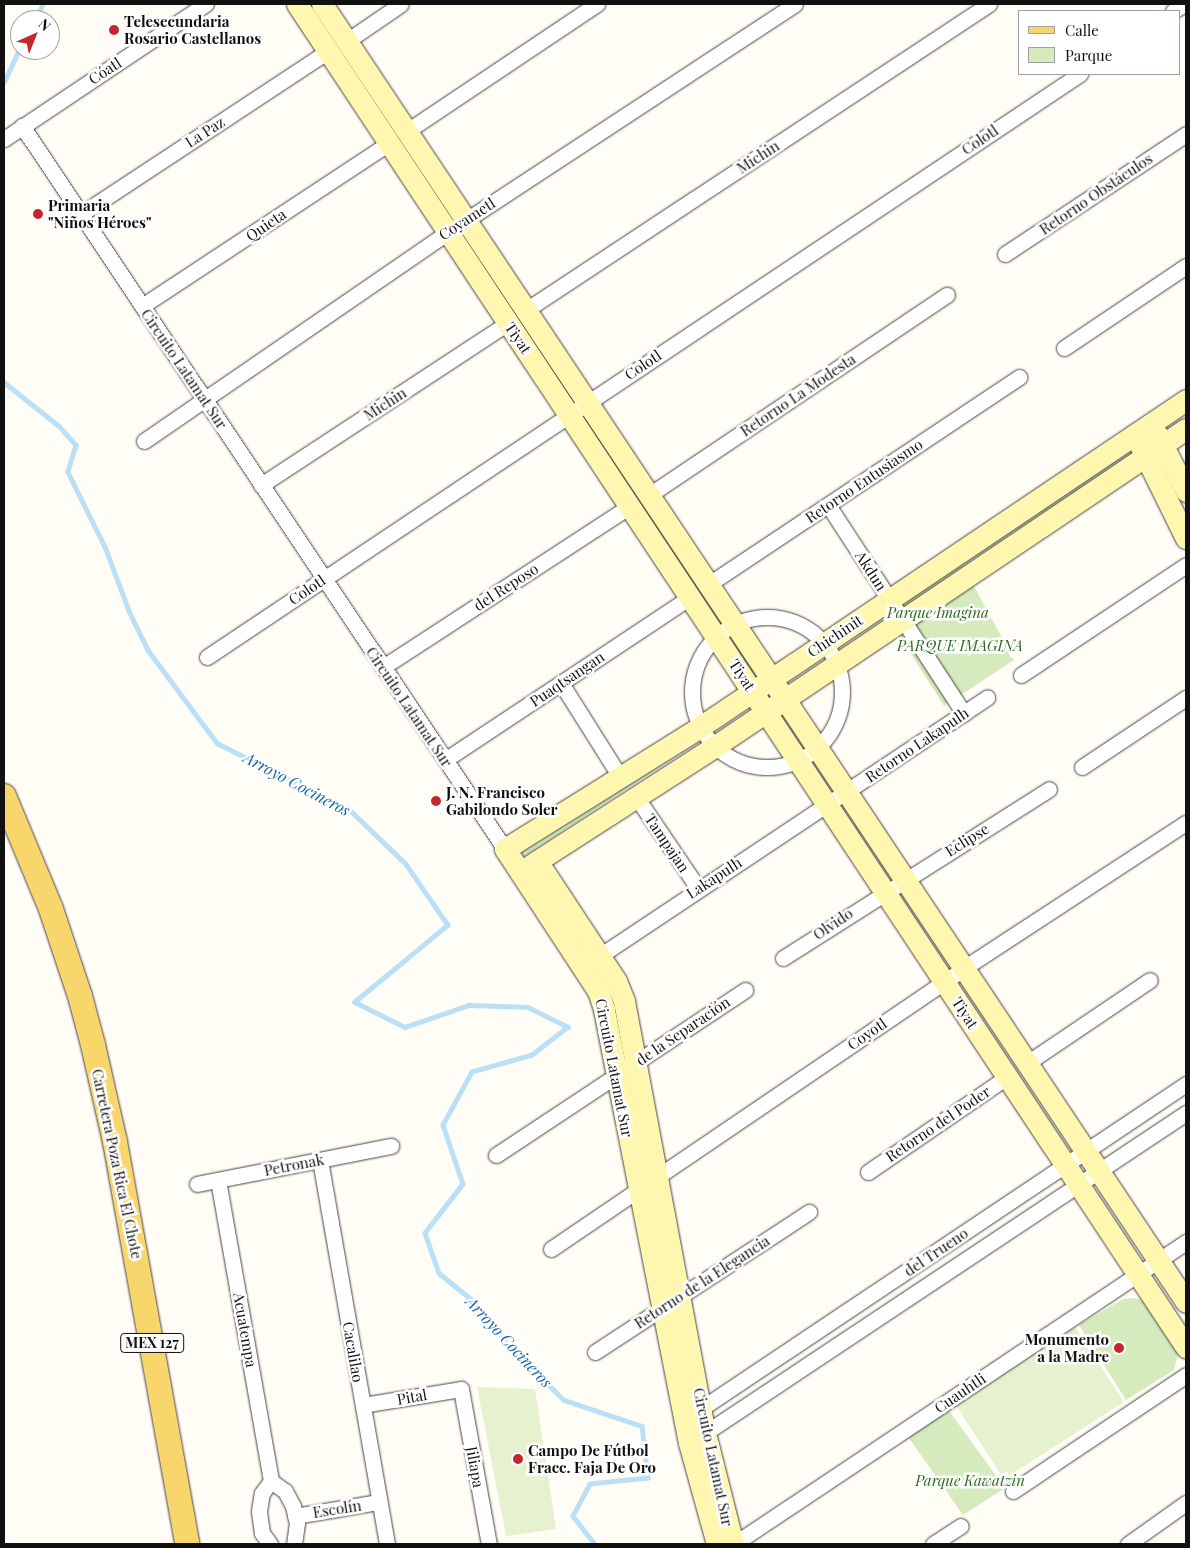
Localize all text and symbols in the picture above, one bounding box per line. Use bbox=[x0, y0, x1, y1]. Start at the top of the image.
north arrow bbox=[10, 10, 60, 60]
legend bbox=[1018, 10, 1180, 75]
place label: Telesecundaria Rosario Castellanos bbox=[124, 12, 261, 47]
text: N bbox=[35, 14, 55, 35]
text: Calle bbox=[1065, 20, 1099, 40]
marker: Telesecundaria Rosario Castellanos bbox=[108, 24, 120, 36]
text: Parque bbox=[1065, 45, 1112, 65]
street label: Cóatl bbox=[85, 54, 125, 88]
street label: La Paz bbox=[182, 113, 228, 151]
street label: Colotl bbox=[958, 121, 1002, 159]
street label: Michin bbox=[733, 137, 783, 177]
street label: Retorno Obstáculos bbox=[1036, 149, 1156, 239]
street label: Coyametl bbox=[435, 194, 499, 244]
place label: Primaria "Niños Héroes" bbox=[48, 196, 152, 231]
street label: Quieta bbox=[242, 205, 290, 245]
marker: Primaria "Niños Héroes" bbox=[32, 208, 44, 220]
street label: Circuito Latamat Sur bbox=[137, 305, 231, 433]
street label: Tiyat bbox=[501, 319, 535, 357]
street label: Colotl bbox=[621, 346, 665, 384]
street label: Retorno La Modesta bbox=[737, 350, 859, 440]
street label: Michin bbox=[360, 384, 410, 424]
street label: Retorno Entusiasmo bbox=[802, 435, 926, 527]
street label: Akdun bbox=[852, 548, 890, 594]
street label: del Reposo bbox=[470, 559, 542, 615]
street label: Colotl bbox=[285, 571, 329, 609]
park label: Parque Imagina bbox=[887, 604, 989, 622]
street label: Chichinit bbox=[804, 611, 866, 661]
park label: PARQUE IMAGINA bbox=[897, 637, 1023, 655]
street label: Circuito Latamat Sur bbox=[362, 643, 456, 771]
street label: Puaqtsangan bbox=[526, 648, 608, 710]
street label: Tiyat bbox=[725, 656, 759, 694]
street label: Retorno Lakapulh bbox=[862, 704, 972, 786]
water label: Arroyo Cocineros bbox=[241, 748, 353, 820]
place label: J. N. Francisco Gabilondo Soler bbox=[446, 783, 557, 818]
marker: J. N. Francisco Gabilondo Soler bbox=[430, 795, 442, 807]
street label: Tampajan bbox=[641, 810, 693, 876]
street label: Eclipse bbox=[942, 820, 992, 860]
street label: Lakapulh bbox=[683, 853, 745, 903]
street label: Olvido bbox=[810, 904, 856, 944]
street label: de la Separación bbox=[632, 993, 734, 1069]
street label: Tiyat bbox=[948, 994, 982, 1032]
street label: Circuito Latamat Sur bbox=[592, 997, 636, 1139]
street label: Coyotl bbox=[844, 1014, 890, 1054]
street label: Carretera Poza Rica El Chote bbox=[88, 1067, 146, 1261]
street label: Retorno del Poder bbox=[882, 1082, 994, 1166]
street label: Petronak bbox=[262, 1150, 326, 1180]
street label: del Trueno bbox=[900, 1224, 972, 1280]
street label: Retorno de la Elegancia bbox=[631, 1231, 773, 1333]
street label: Acuatempa bbox=[230, 1291, 260, 1369]
water label: Arroyo Cocineros bbox=[462, 1292, 556, 1392]
street label: Cacalilao bbox=[339, 1320, 367, 1384]
place label: Monumento a la Madre bbox=[1025, 1330, 1109, 1365]
road number: MEX 127 bbox=[120, 1332, 184, 1355]
marker: Monumento a la Madre bbox=[1113, 1342, 1125, 1354]
street label: Cuauhtli bbox=[931, 1369, 989, 1417]
street label: Pital bbox=[396, 1386, 428, 1408]
street label: Circuito Latamat Sur bbox=[690, 1386, 736, 1528]
place label: Campo De Fútbol Fracc. Faja De Oro bbox=[528, 1441, 656, 1476]
street label: Jiliapa bbox=[463, 1445, 487, 1489]
marker: Campo De Fútbol Fracc. Faja De Oro bbox=[512, 1453, 524, 1465]
park label: Parque Kawatzin bbox=[915, 1472, 1025, 1490]
street label: Escolín bbox=[311, 1496, 363, 1522]

